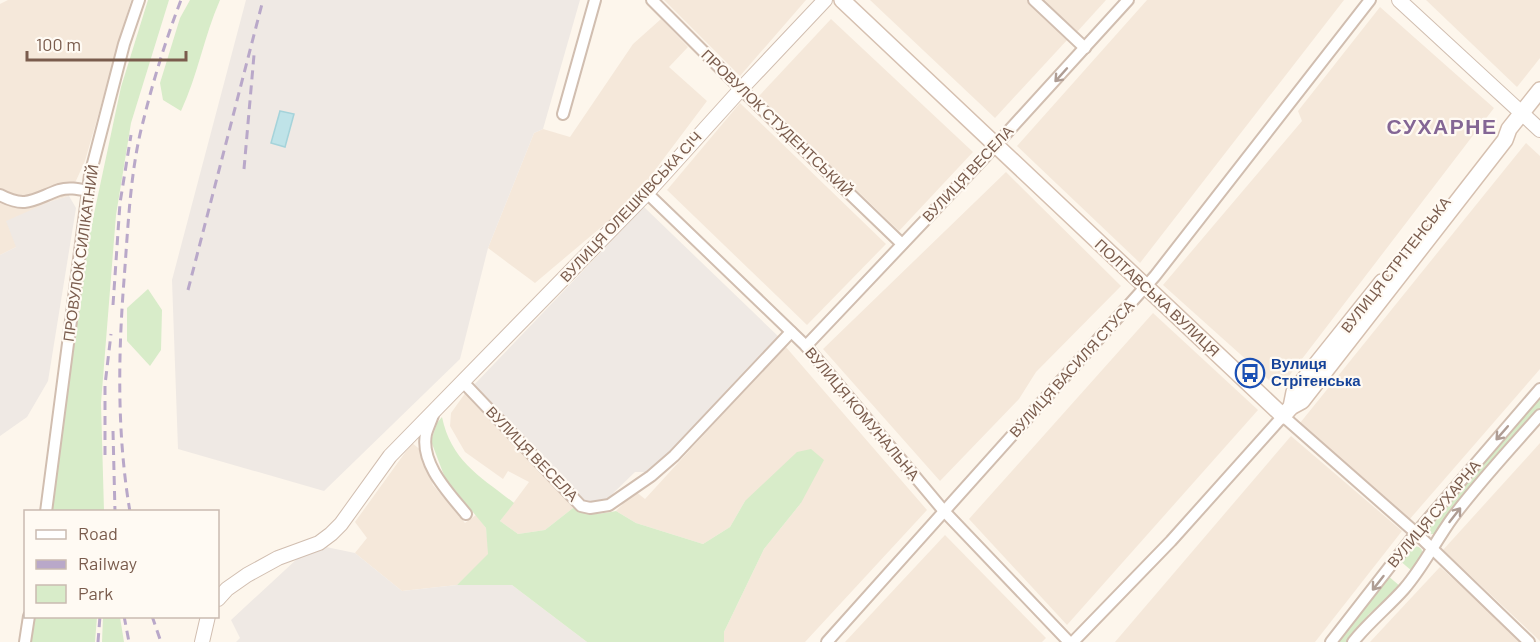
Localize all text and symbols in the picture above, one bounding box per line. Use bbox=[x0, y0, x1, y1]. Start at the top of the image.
scale bar bbox=[27, 24, 186, 62]
text: 100 m bbox=[36, 33, 81, 55]
street label: ПРОВУЛОК СТУДЕНТСЬКИЙ bbox=[698, 45, 857, 199]
one-way arrow bbox=[1054, 67, 1068, 82]
district label: СУХАРНЕ bbox=[1387, 113, 1497, 138]
street label: ВУЛИЦЯ ВЕСЕЛА bbox=[918, 122, 1016, 225]
street label: ВУЛИЦЯ ОЛЕШКІВСЬКА СІЧ bbox=[556, 127, 705, 285]
street label: ПРОВУЛОК СИЛІКАТНИЙ bbox=[59, 163, 101, 343]
street label: ВУЛИЦЯ СТРІТЕНСЬКА bbox=[1337, 193, 1454, 336]
street label: ПОЛТАВСЬКА ВУЛИЦЯ bbox=[1092, 235, 1224, 360]
street label: ВУЛИЦЯ ВАСИЛЯ СТУСА bbox=[1005, 296, 1138, 441]
street label: ВУЛИЦЯ КОМУНАЛЬНА bbox=[802, 343, 924, 484]
place label: Вулиця Стрітенська bbox=[1271, 354, 1361, 389]
bus stop icon: Вулиця Стрітенська bbox=[1234, 357, 1266, 389]
street label: ВУЛИЦЯ ВЕСЕЛА bbox=[483, 402, 583, 504]
one-way arrow bbox=[1495, 425, 1509, 440]
street label: ВУЛИЦЯ СУХАРНА bbox=[1383, 456, 1483, 571]
one-way arrow bbox=[1448, 507, 1461, 523]
legend bbox=[24, 510, 219, 618]
text: Road bbox=[78, 522, 118, 544]
text: Railway bbox=[78, 552, 137, 574]
one-way arrow bbox=[1371, 575, 1384, 591]
text: Park bbox=[78, 582, 113, 604]

